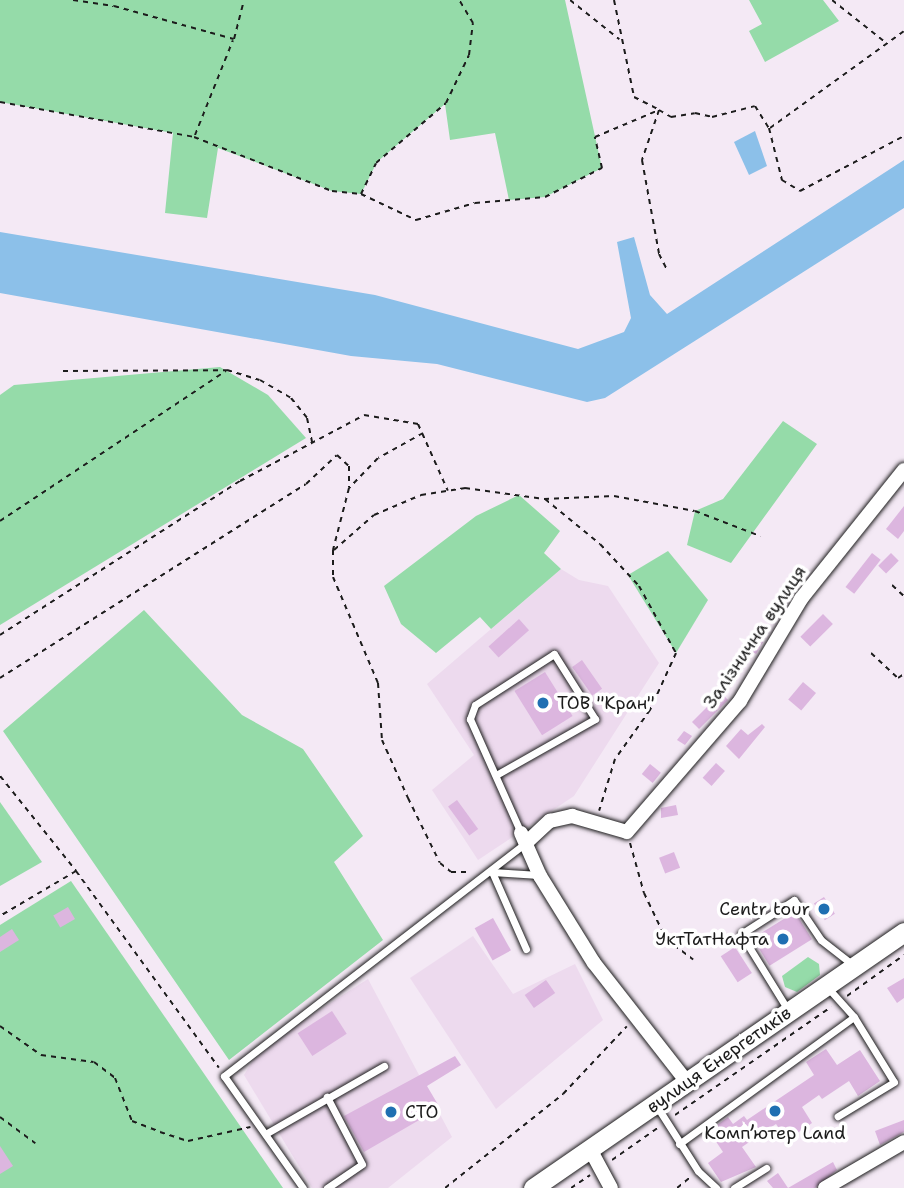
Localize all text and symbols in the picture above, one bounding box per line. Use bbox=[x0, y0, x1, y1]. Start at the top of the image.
street label: Залізнична вулиця bbox=[699, 561, 811, 713]
place label: ТОВ "Кран" bbox=[557, 692, 655, 714]
marker: ТОВ "Кран" bbox=[535, 695, 551, 711]
place label: Centr tour bbox=[719, 898, 810, 920]
marker: Centr tour bbox=[816, 901, 832, 917]
place label: УктТатНафта bbox=[655, 928, 769, 950]
marker: УктТатНафта bbox=[775, 931, 791, 947]
street label: вулиця Енергетиків bbox=[643, 1002, 795, 1118]
place label: СТО bbox=[405, 1101, 438, 1123]
marker: Комп’ютер Land bbox=[767, 1103, 783, 1119]
marker: СТО bbox=[383, 1104, 399, 1120]
place label: Комп’ютер Land bbox=[704, 1122, 846, 1144]

